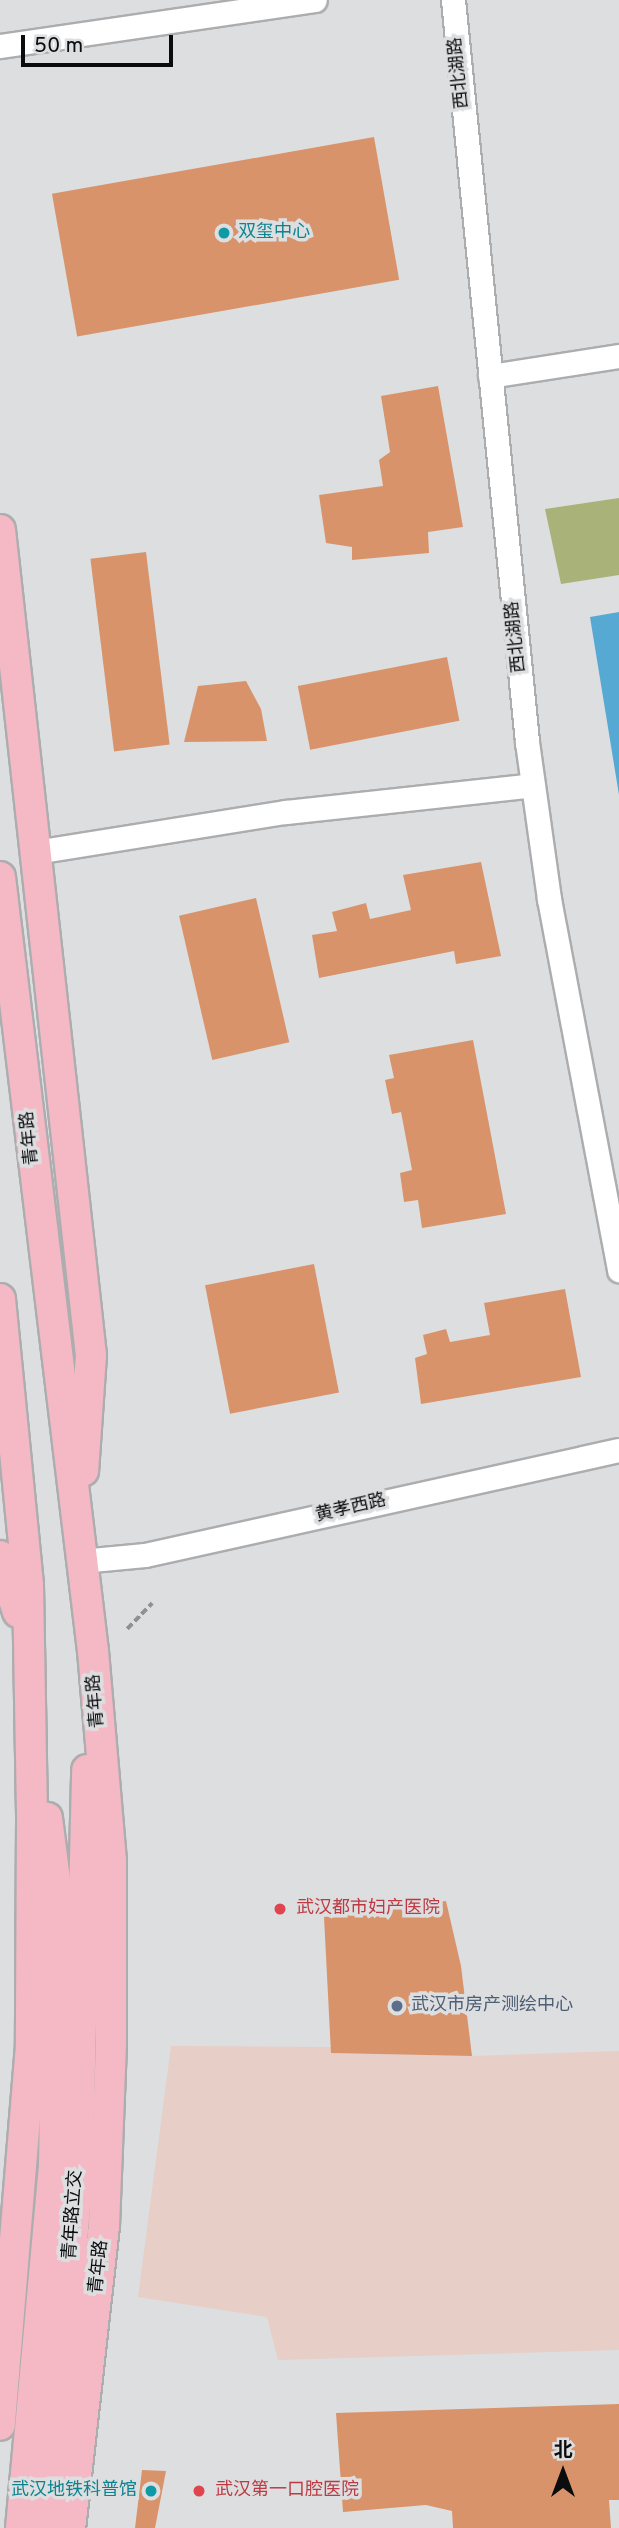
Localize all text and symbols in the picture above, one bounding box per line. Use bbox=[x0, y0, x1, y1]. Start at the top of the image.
scale bar bbox=[24, 21, 177, 65]
text: 50 m bbox=[34, 33, 83, 60]
street label: 西北湖路 bbox=[445, 36, 475, 110]
place label: 双玺中心 bbox=[238, 222, 310, 244]
marker: 双玺中心 bbox=[216, 225, 232, 241]
street label: 西北湖路 bbox=[502, 600, 532, 674]
street label: 青年路 bbox=[17, 1110, 45, 1166]
street label: 黄孝西路 bbox=[313, 1490, 389, 1528]
street label: 青年路 bbox=[84, 1673, 110, 1729]
place label: 武汉都市妇产医院 bbox=[296, 1898, 440, 1920]
marker: 武汉都市妇产医院 bbox=[270, 1899, 290, 1919]
place label: 武汉市房产测绘中心 bbox=[411, 1995, 573, 2017]
marker: 武汉市房产测绘中心 bbox=[389, 1998, 405, 2014]
street label: 青年路立交 bbox=[60, 2169, 88, 2261]
street label: 青年路 bbox=[86, 2239, 114, 2295]
north arrow bbox=[528, 2437, 598, 2507]
text: 北 bbox=[553, 2439, 573, 2463]
place label: 武汉地铁科普馆 bbox=[11, 2480, 137, 2502]
place label: 武汉第一口腔医院 bbox=[215, 2480, 359, 2502]
marker: 武汉第一口腔医院 bbox=[189, 2481, 209, 2501]
marker: 武汉地铁科普馆 bbox=[143, 2483, 159, 2499]

